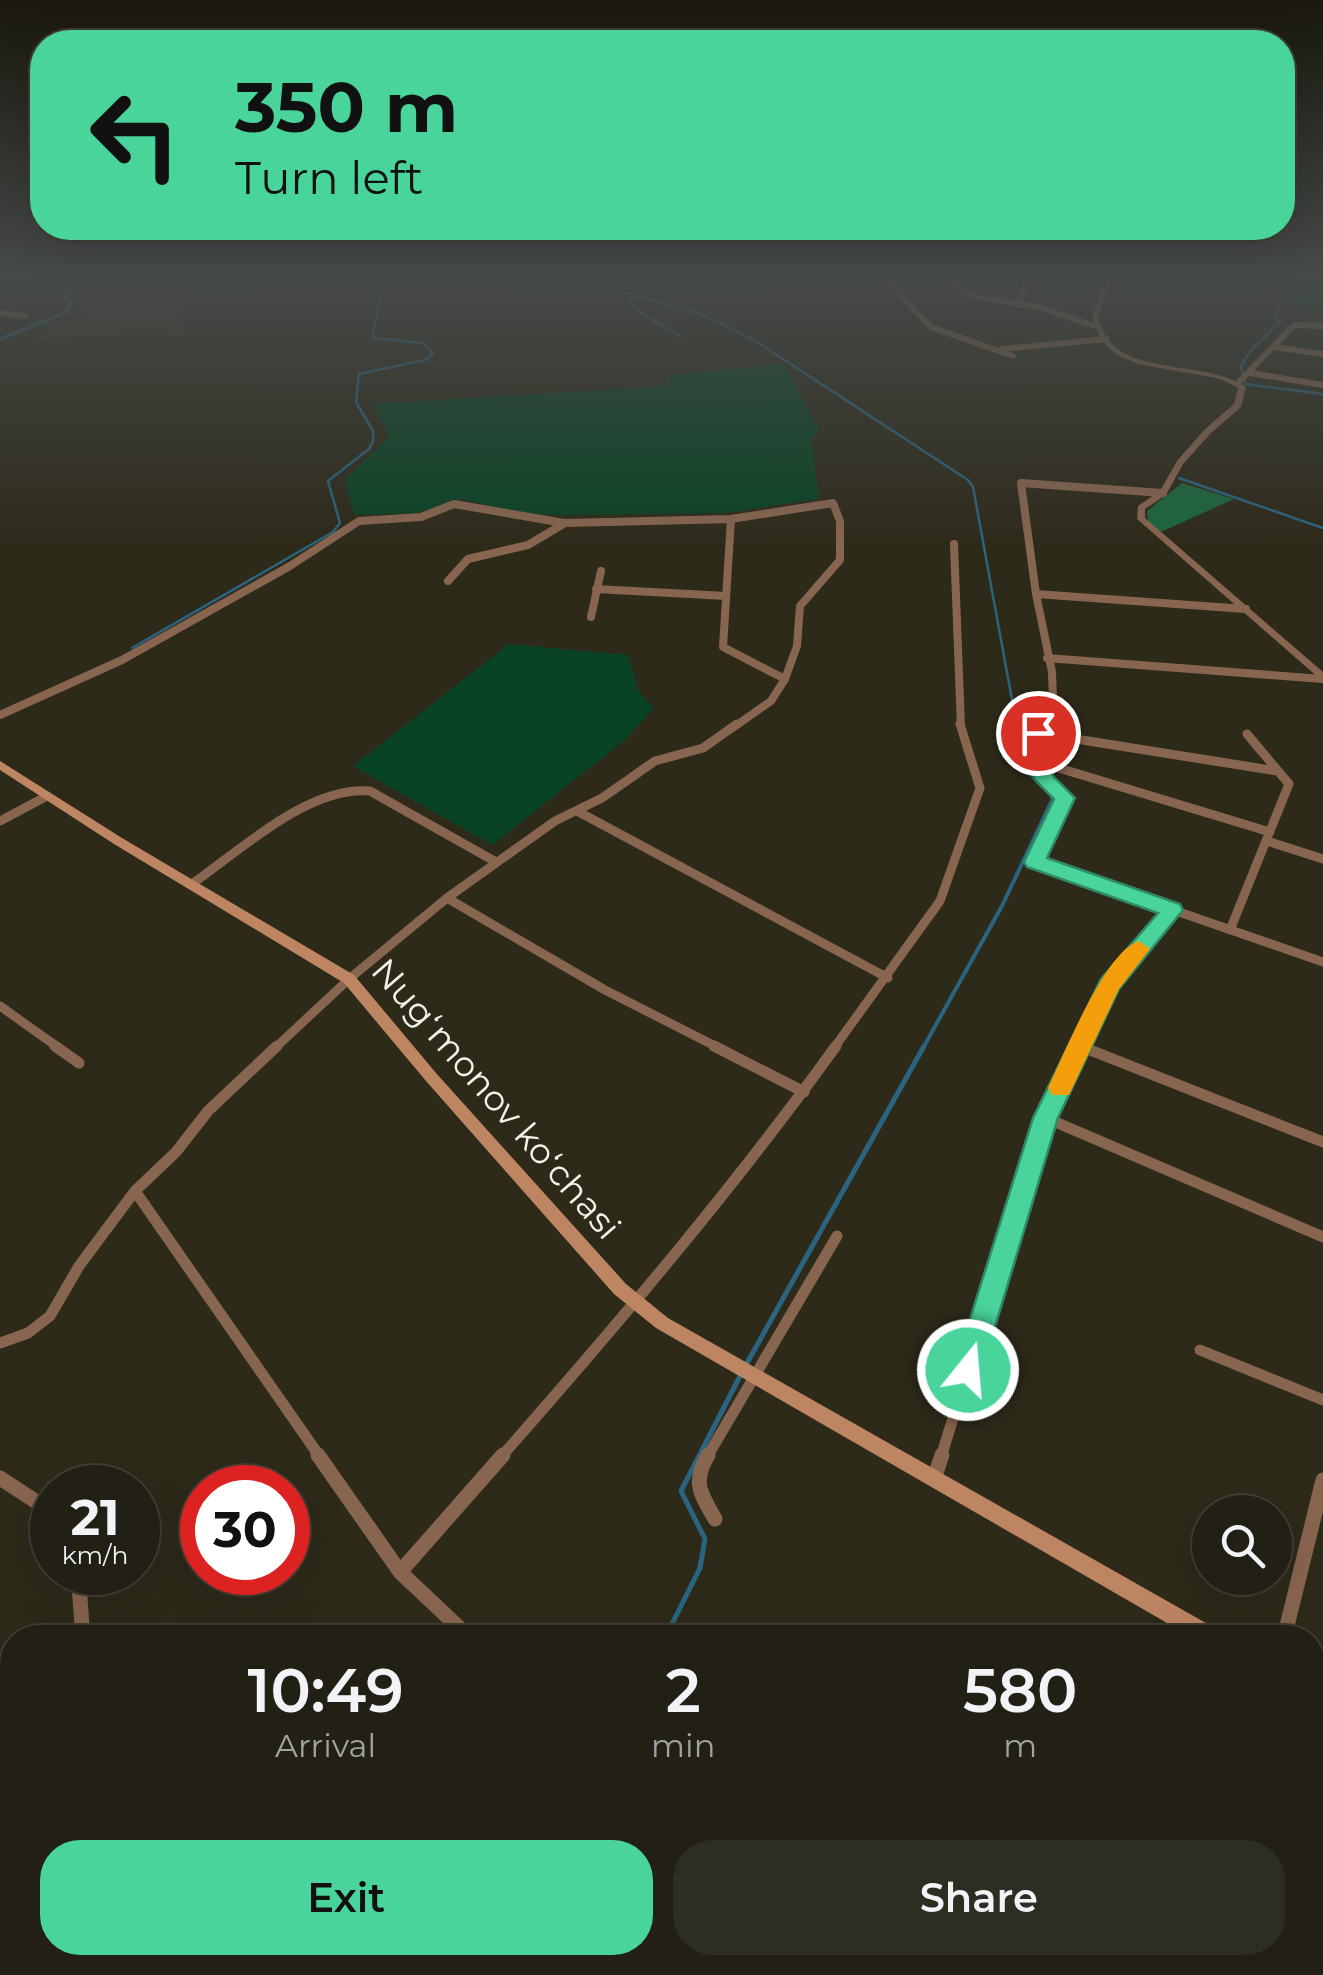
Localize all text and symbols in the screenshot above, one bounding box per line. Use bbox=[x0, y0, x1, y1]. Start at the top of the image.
text: 350 m bbox=[235, 64, 458, 150]
icon: left bbox=[70, 70, 200, 200]
text: Turn left bbox=[235, 150, 423, 205]
pin bbox=[996, 691, 1081, 776]
icon: arrive bbox=[1011, 706, 1066, 761]
street label: Nugʻmonov koʻchasi bbox=[363, 950, 630, 1248]
position arrow bbox=[916, 1318, 1020, 1422]
speed limit sign: 30 bbox=[180, 1465, 310, 1595]
text: 21 bbox=[70, 1487, 120, 1548]
map controls bbox=[1192, 1495, 1292, 1595]
button: search bbox=[1192, 1495, 1292, 1595]
text: km/h bbox=[62, 1540, 128, 1570]
text: 10:49 bbox=[248, 1654, 404, 1727]
text: 2 bbox=[666, 1654, 701, 1727]
text: 580 bbox=[963, 1654, 1077, 1727]
text: Arrival bbox=[275, 1726, 376, 1765]
text: min bbox=[651, 1726, 715, 1765]
text: m bbox=[1003, 1726, 1037, 1765]
button: Exit bbox=[40, 1840, 653, 1955]
button: Share bbox=[673, 1840, 1285, 1955]

